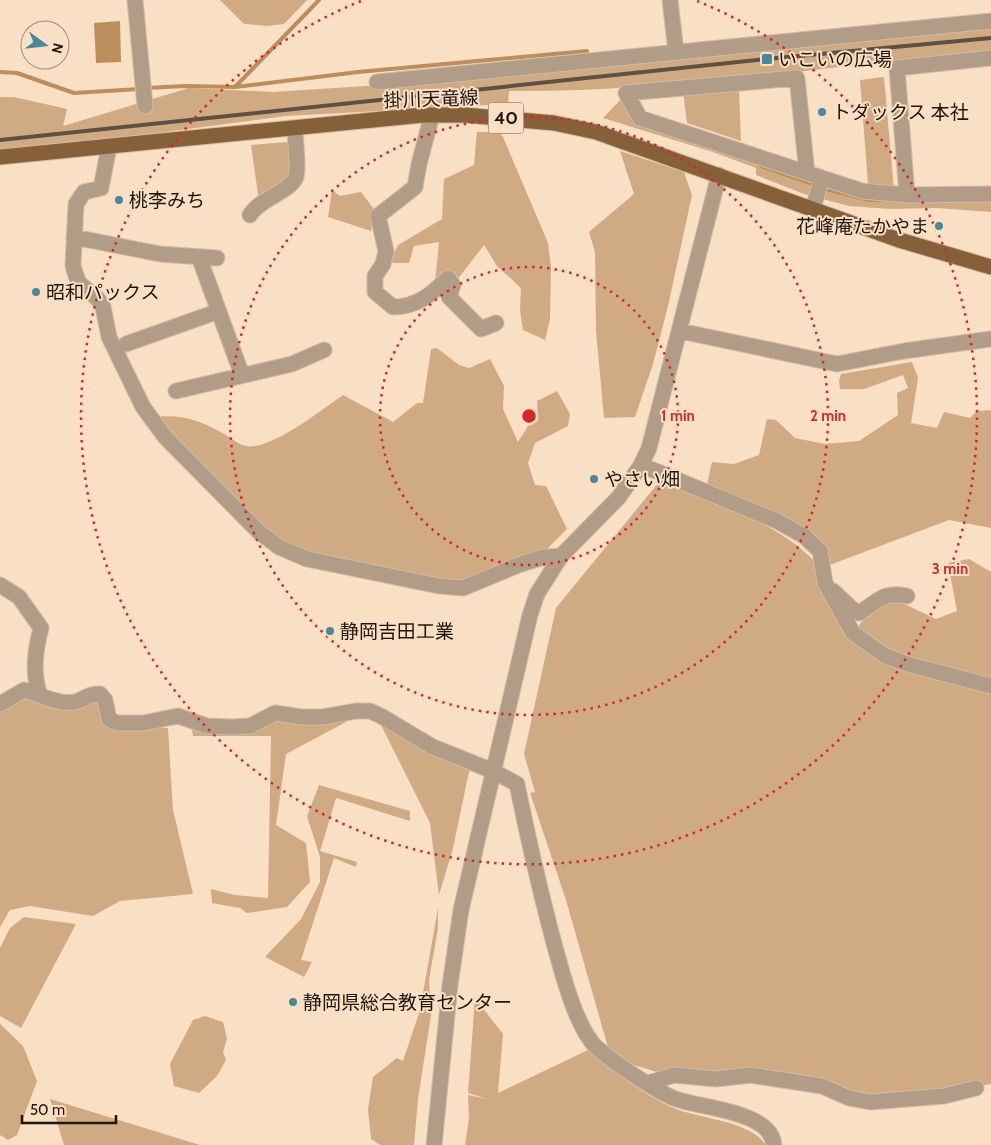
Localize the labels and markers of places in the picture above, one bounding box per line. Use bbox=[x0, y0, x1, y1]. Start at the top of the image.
place label: いこいの広場 bbox=[778, 48, 892, 71]
marker: いこいの広場 bbox=[760, 52, 774, 66]
place label: トダックス 本社 bbox=[832, 101, 969, 124]
marker: トダックス 本社 bbox=[816, 106, 828, 118]
place label: 桃李みち bbox=[129, 189, 205, 212]
marker: 桃李みち bbox=[113, 194, 125, 206]
place label: 花峰庵たかやま bbox=[796, 215, 929, 238]
marker: 花峰庵たかやま bbox=[933, 220, 945, 232]
place label: 昭和パックス bbox=[46, 281, 159, 304]
marker: 昭和パックス bbox=[30, 286, 42, 298]
centre of rings bbox=[520, 407, 538, 425]
place label: やさい畑 bbox=[604, 468, 680, 491]
marker: やさい畑 bbox=[588, 473, 600, 485]
place label: 静岡吉田工業 bbox=[340, 620, 454, 643]
marker: 静岡吉田工業 bbox=[324, 625, 336, 637]
place label: 静岡県総合教育センター bbox=[303, 991, 512, 1014]
marker: 静岡県総合教育センター bbox=[287, 996, 299, 1008]

